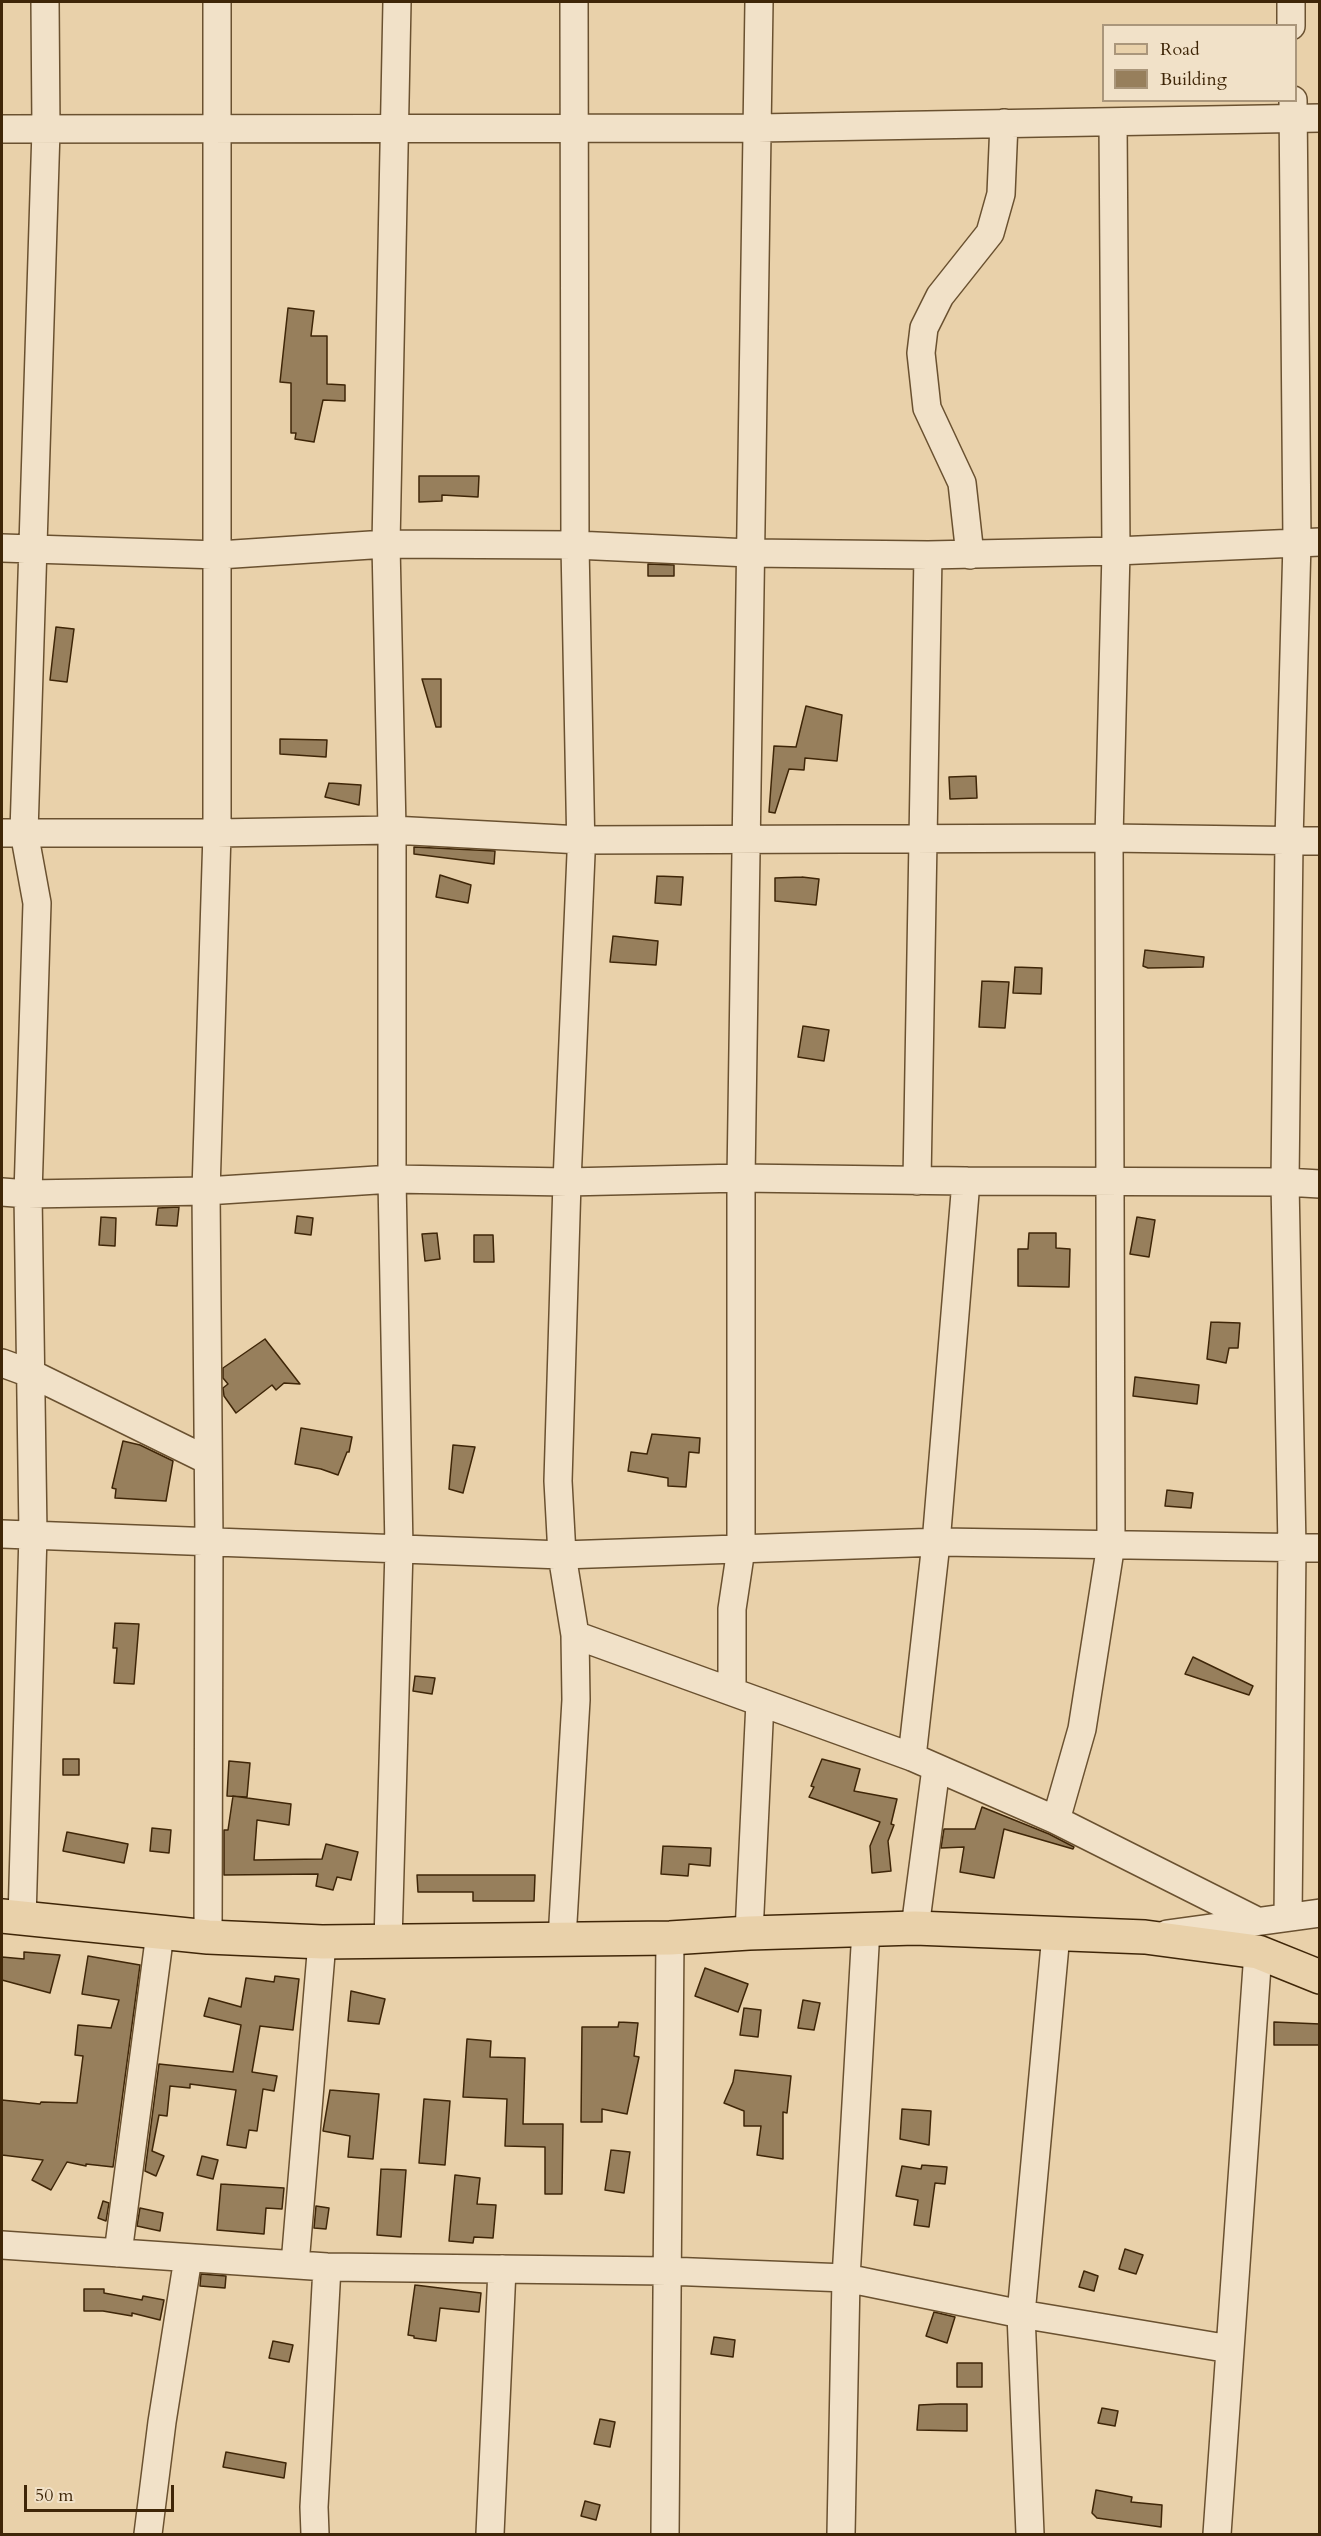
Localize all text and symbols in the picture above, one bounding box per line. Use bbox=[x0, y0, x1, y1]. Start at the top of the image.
legend bbox=[1102, 24, 1297, 102]
text: Road bbox=[1160, 37, 1200, 62]
text: Building bbox=[1160, 67, 1227, 92]
scale bar bbox=[27, 2473, 177, 2511]
text: 50 m bbox=[35, 2483, 74, 2508]

